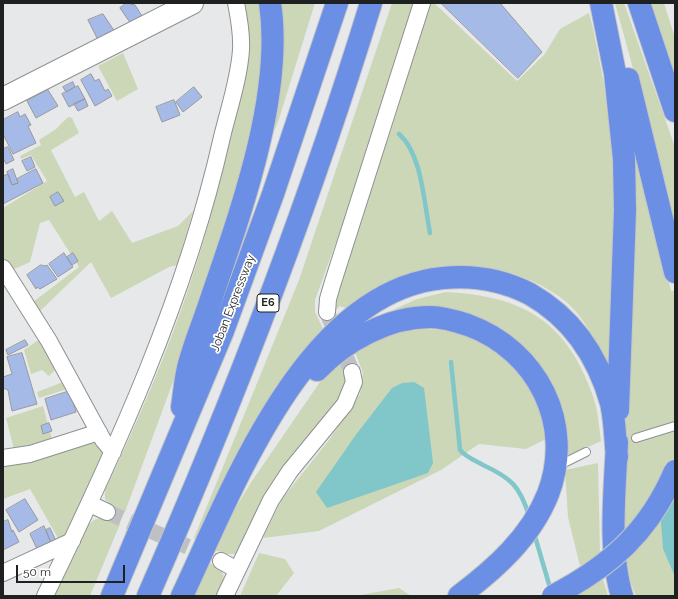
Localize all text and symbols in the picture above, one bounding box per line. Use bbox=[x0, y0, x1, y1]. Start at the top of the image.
street label: Joban Expressway bbox=[208, 253, 258, 353]
road number: E6 bbox=[257, 294, 279, 312]
scale bar bbox=[18, 557, 127, 583]
text: 50 m bbox=[23, 565, 51, 579]

